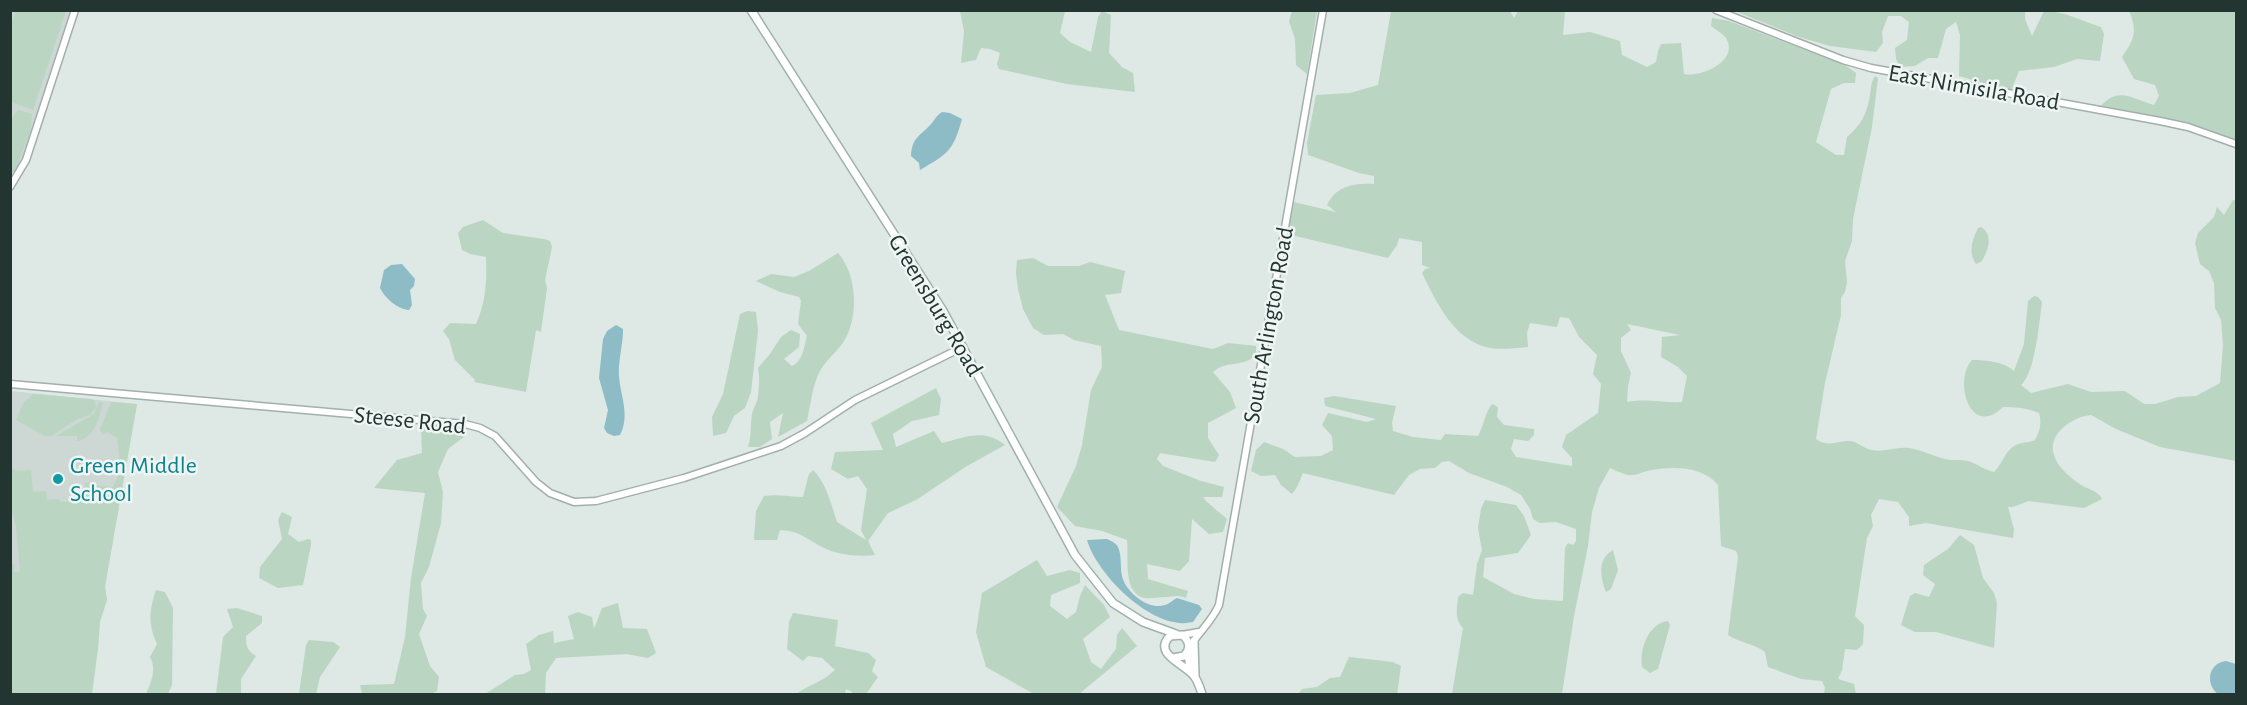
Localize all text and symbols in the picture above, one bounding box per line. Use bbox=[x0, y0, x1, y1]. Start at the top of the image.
street label: East Nimisila Road bbox=[1886, 61, 2061, 115]
street label: South Arlington Road bbox=[1240, 225, 1298, 425]
street label: Greensburg Road bbox=[884, 231, 987, 380]
street label: Steese Road bbox=[353, 403, 467, 439]
place label: Green Middle School bbox=[70, 454, 197, 506]
marker: Green Middle School bbox=[51, 472, 65, 486]

